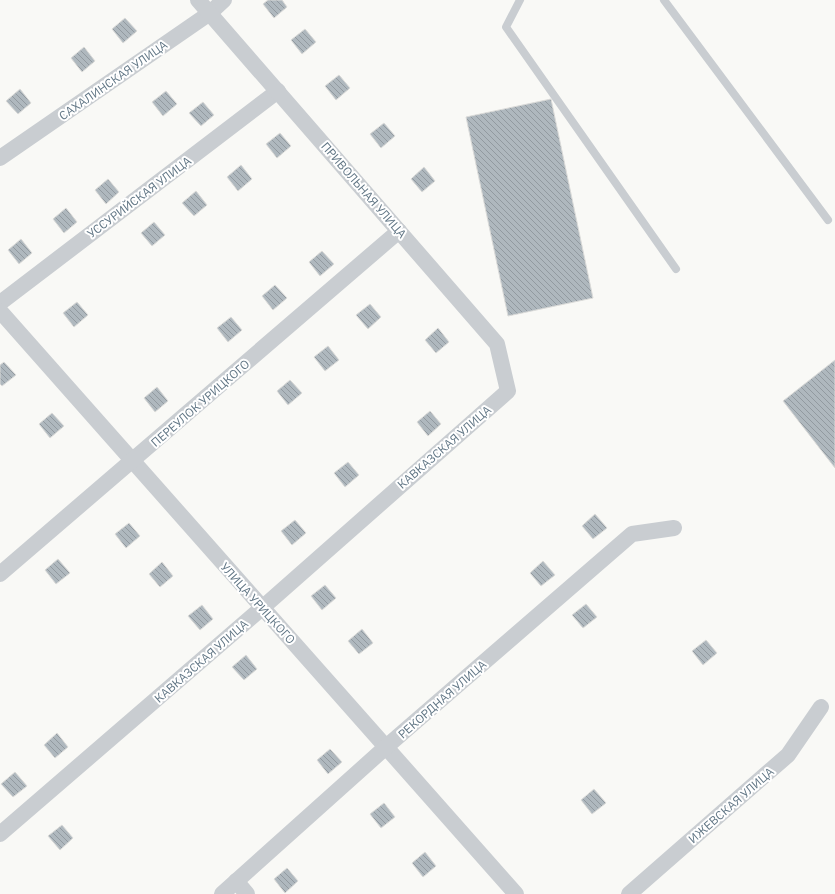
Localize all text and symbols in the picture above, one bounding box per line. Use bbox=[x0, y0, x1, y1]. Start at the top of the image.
street label: САХАЛИНСКАЯ УЛИЦА bbox=[56, 37, 170, 123]
street label: ПРИВОЛЬНАЯ УЛИЦА bbox=[318, 139, 410, 241]
street label: УССУРИЙСКАЯ УЛИЦА bbox=[84, 153, 194, 241]
street label: ПЕРЕУЛОК УРИЦКОГО bbox=[148, 356, 252, 450]
street label: КАВКАЗСКАЯ УЛИЦА bbox=[394, 402, 494, 492]
street label: УЛИЦА УРИЦКОГО bbox=[218, 559, 298, 647]
street label: КАВКАЗСКАЯ УЛИЦА bbox=[151, 616, 251, 706]
street label: РЕКОРДНАЯ УЛИЦА bbox=[395, 656, 489, 741]
street label: ИЖЕВСКАЯ УЛИЦА bbox=[685, 764, 777, 846]

